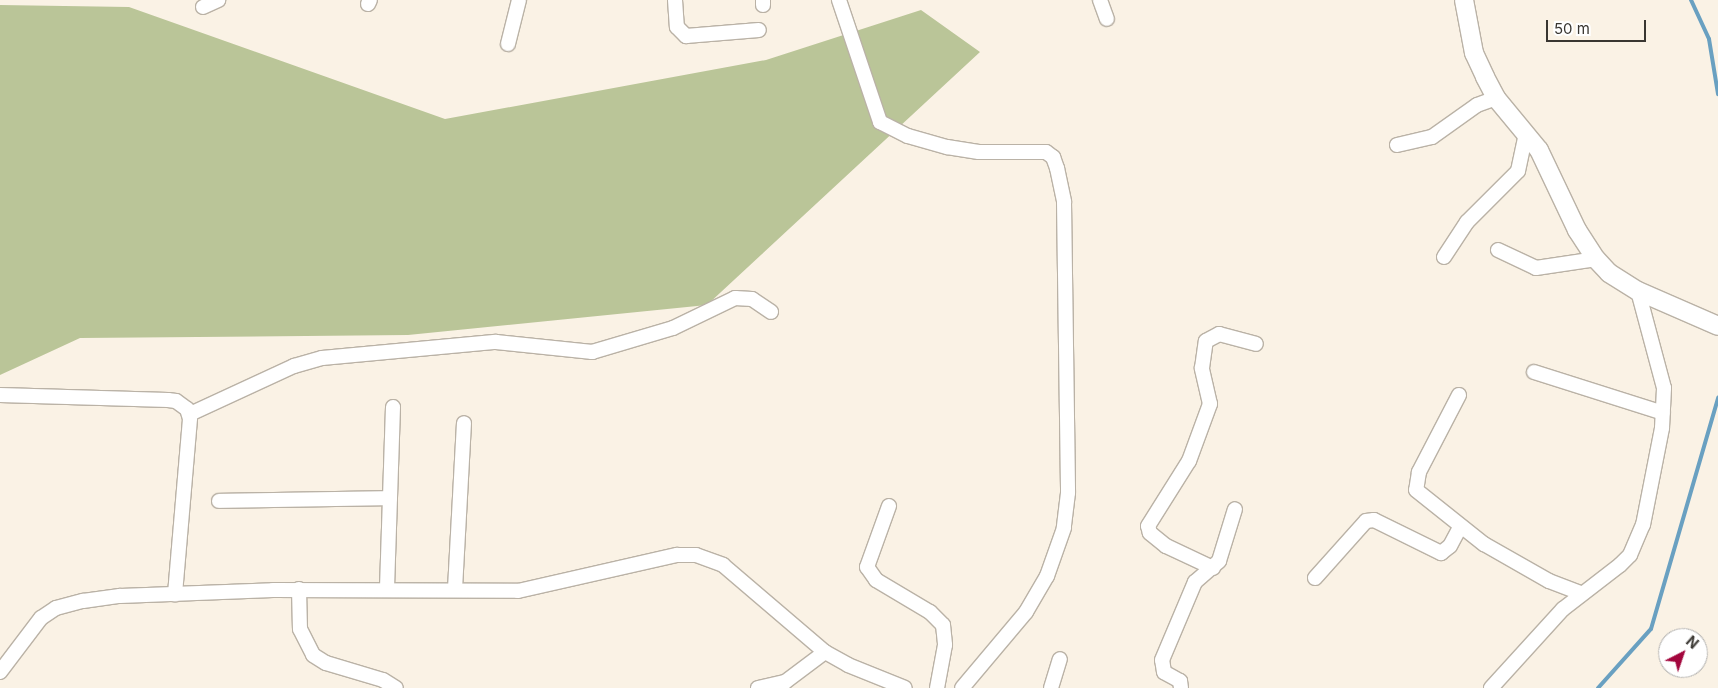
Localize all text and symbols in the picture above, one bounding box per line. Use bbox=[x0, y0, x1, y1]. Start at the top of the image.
scale bar bbox=[1548, 10, 1648, 42]
text: 50 m bbox=[1554, 19, 1590, 38]
north arrow bbox=[1658, 628, 1708, 678]
text: N bbox=[1683, 632, 1702, 652]

